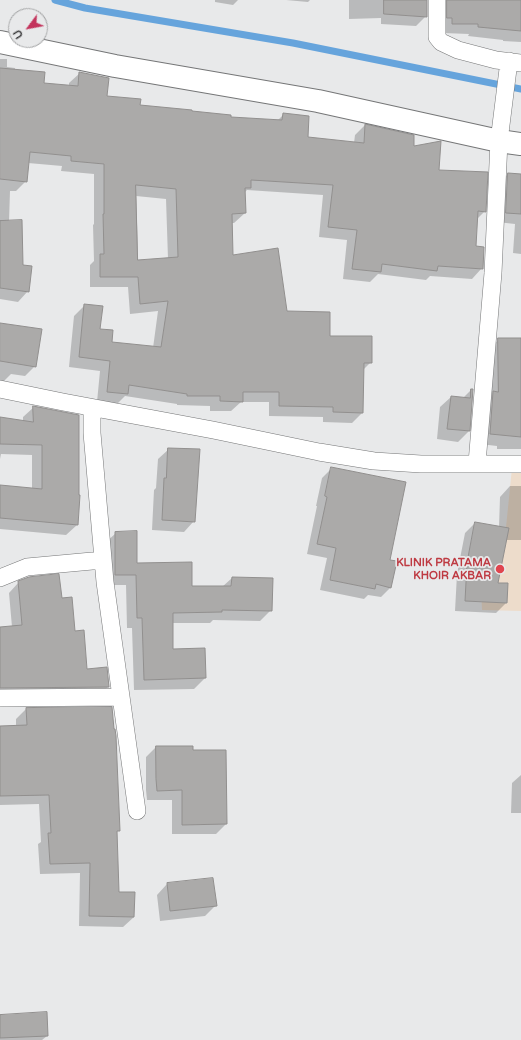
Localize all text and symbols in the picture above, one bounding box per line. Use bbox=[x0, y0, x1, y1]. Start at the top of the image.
north arrow bbox=[8, 8, 48, 48]
text: U bbox=[11, 27, 26, 41]
place label: KLINIK PRATAMA KHOIR AKBAR bbox=[396, 556, 491, 582]
marker: KLINIK PRATAMA KHOIR AKBAR bbox=[494, 563, 506, 575]

